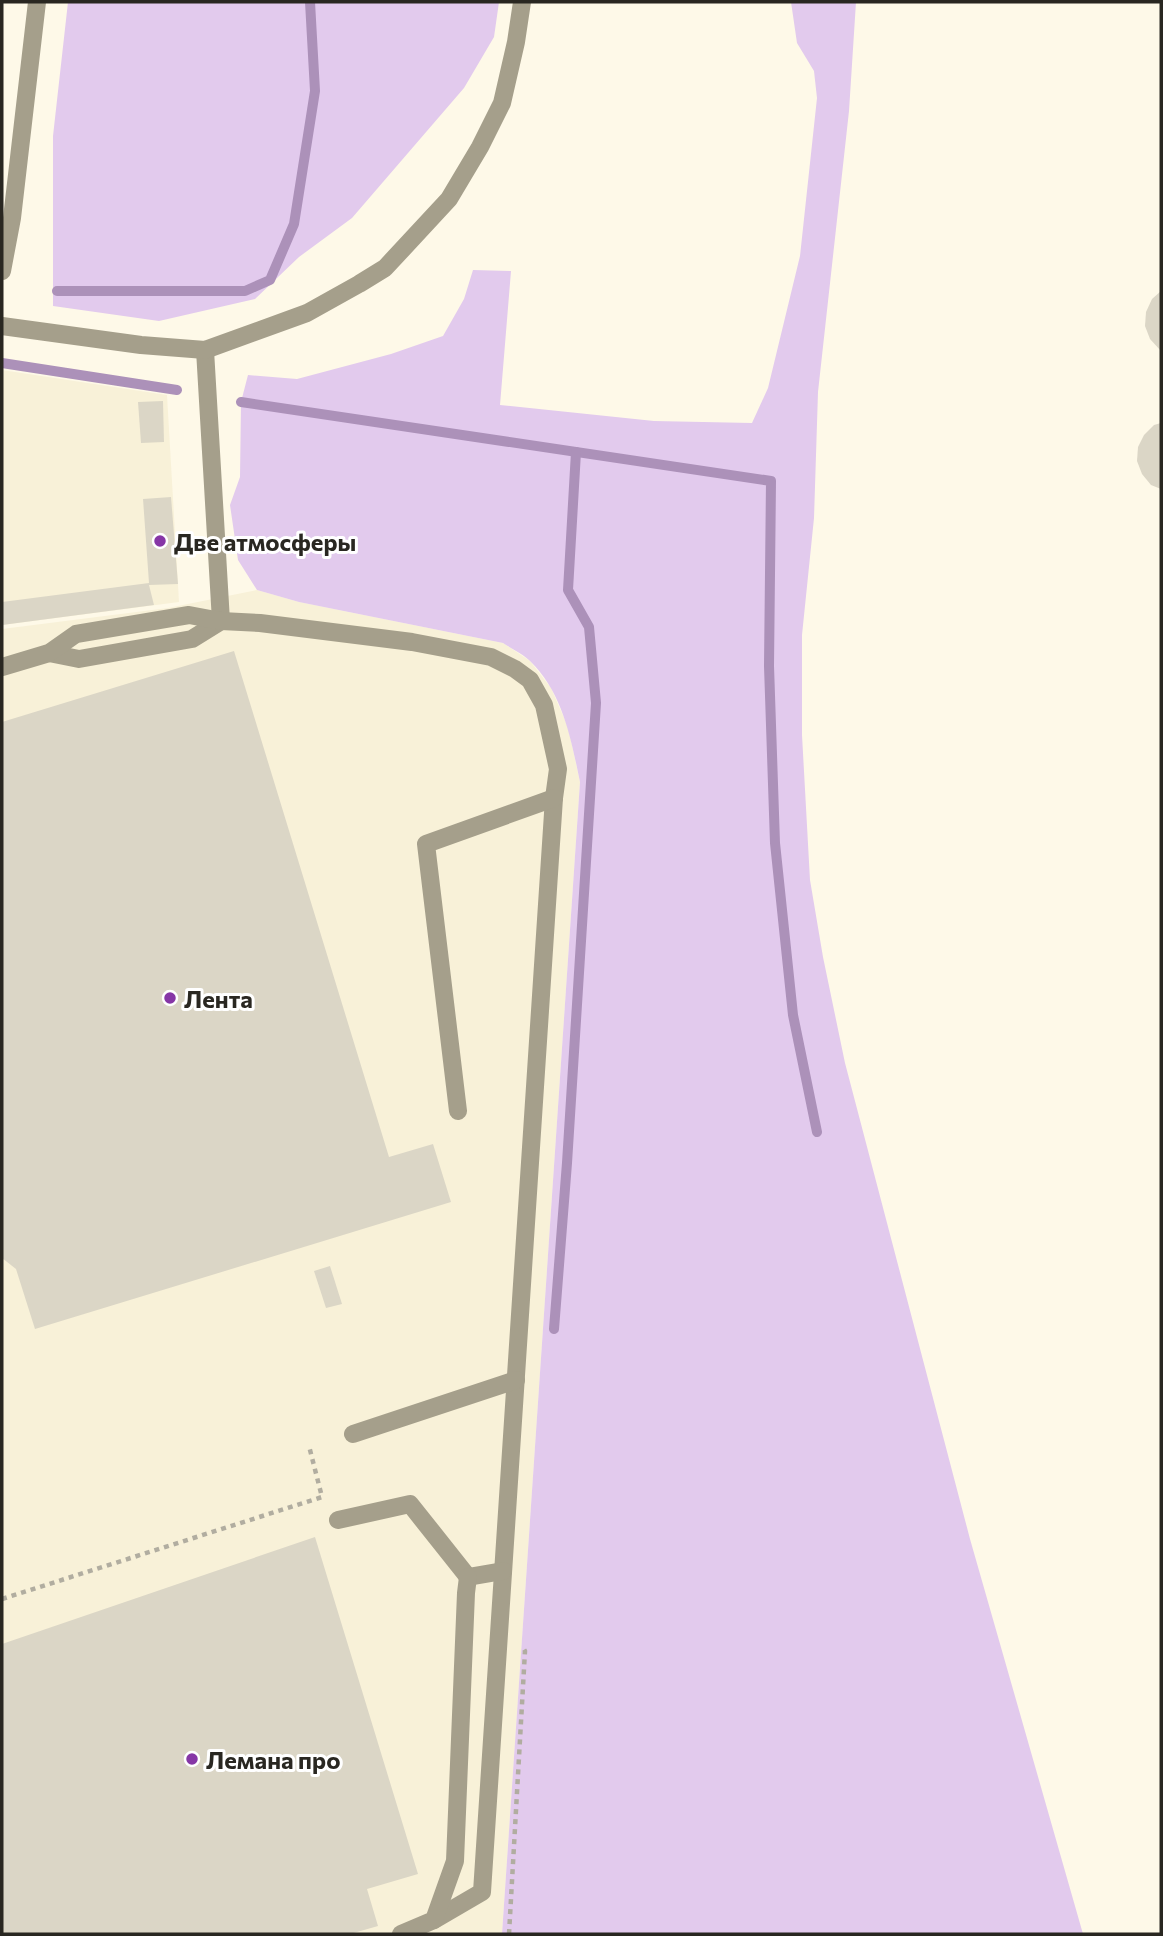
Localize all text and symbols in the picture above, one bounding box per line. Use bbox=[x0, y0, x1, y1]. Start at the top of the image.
place label: Две атмосферы bbox=[174, 527, 356, 556]
marker: Две атмосферы bbox=[152, 533, 168, 549]
place label: Лента bbox=[184, 984, 253, 1013]
marker: Лента bbox=[162, 990, 178, 1006]
place label: Лемана про bbox=[206, 1745, 341, 1774]
marker: Лемана про bbox=[184, 1751, 200, 1767]

